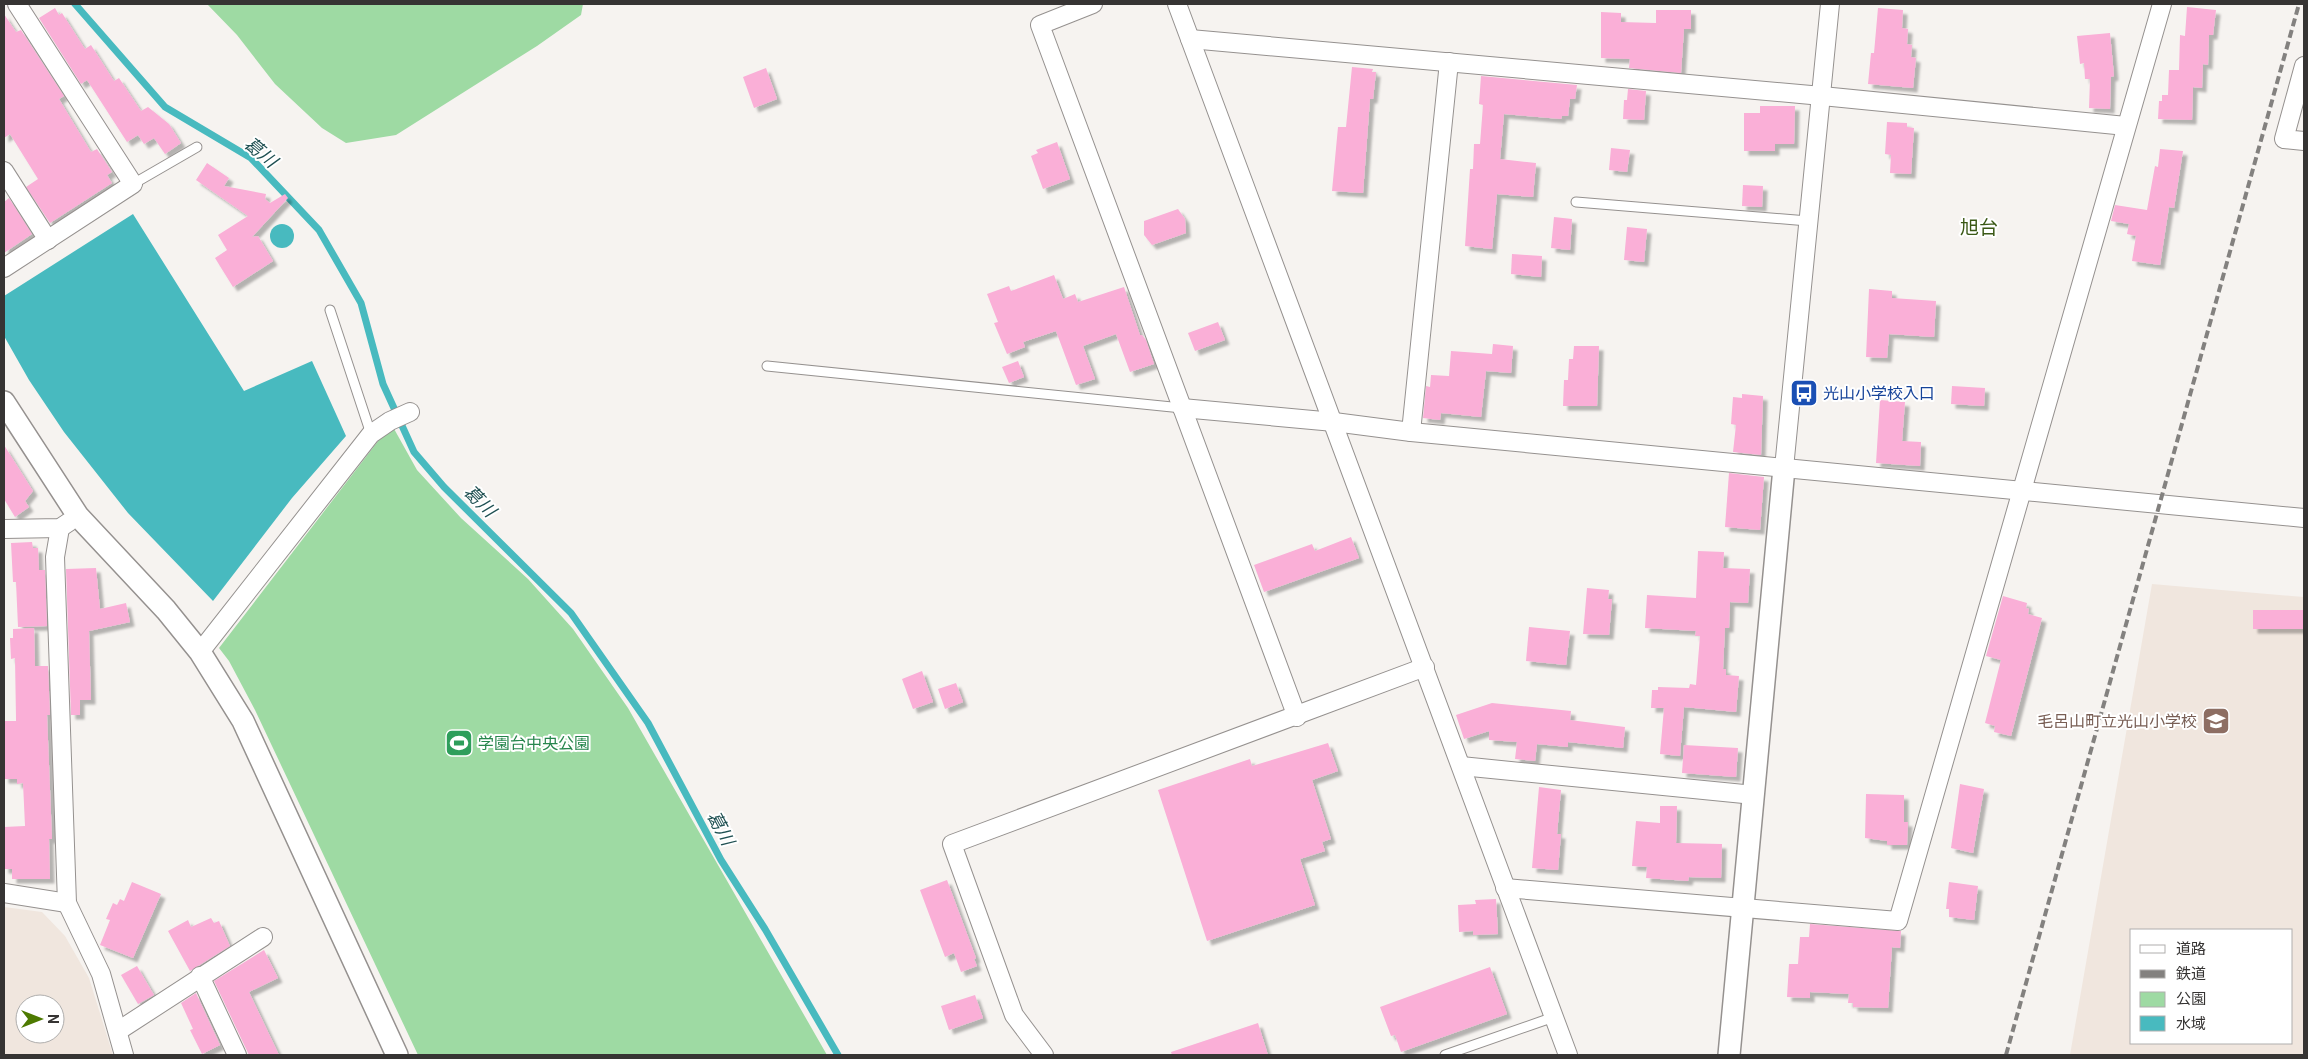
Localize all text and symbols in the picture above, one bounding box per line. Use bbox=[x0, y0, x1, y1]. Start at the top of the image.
water label: 葛川 bbox=[240, 132, 283, 173]
district label: 旭台 bbox=[1960, 216, 1998, 239]
bus stop icon: 光山小学校入口 bbox=[1789, 378, 1819, 408]
place label: 光山小学校入口 bbox=[1823, 384, 1935, 403]
water label: 葛川 bbox=[460, 481, 502, 523]
school or university icon: 毛呂山町立光山小学校 bbox=[2201, 706, 2231, 736]
place label: 毛呂山町立光山小学校 bbox=[2037, 712, 2197, 731]
sports icon: 学園台中央公園 bbox=[444, 728, 474, 758]
place label: 学園台中央公園 bbox=[478, 734, 590, 753]
water label: 葛川 bbox=[703, 807, 740, 851]
legend bbox=[2130, 929, 2293, 1044]
text: 道路 bbox=[2176, 940, 2206, 958]
text: 鉄道 bbox=[2176, 965, 2206, 983]
text: 公園 bbox=[2176, 990, 2206, 1008]
north arrow bbox=[15, 994, 65, 1044]
text: N bbox=[45, 1014, 61, 1024]
text: 水域 bbox=[2176, 1015, 2206, 1033]

